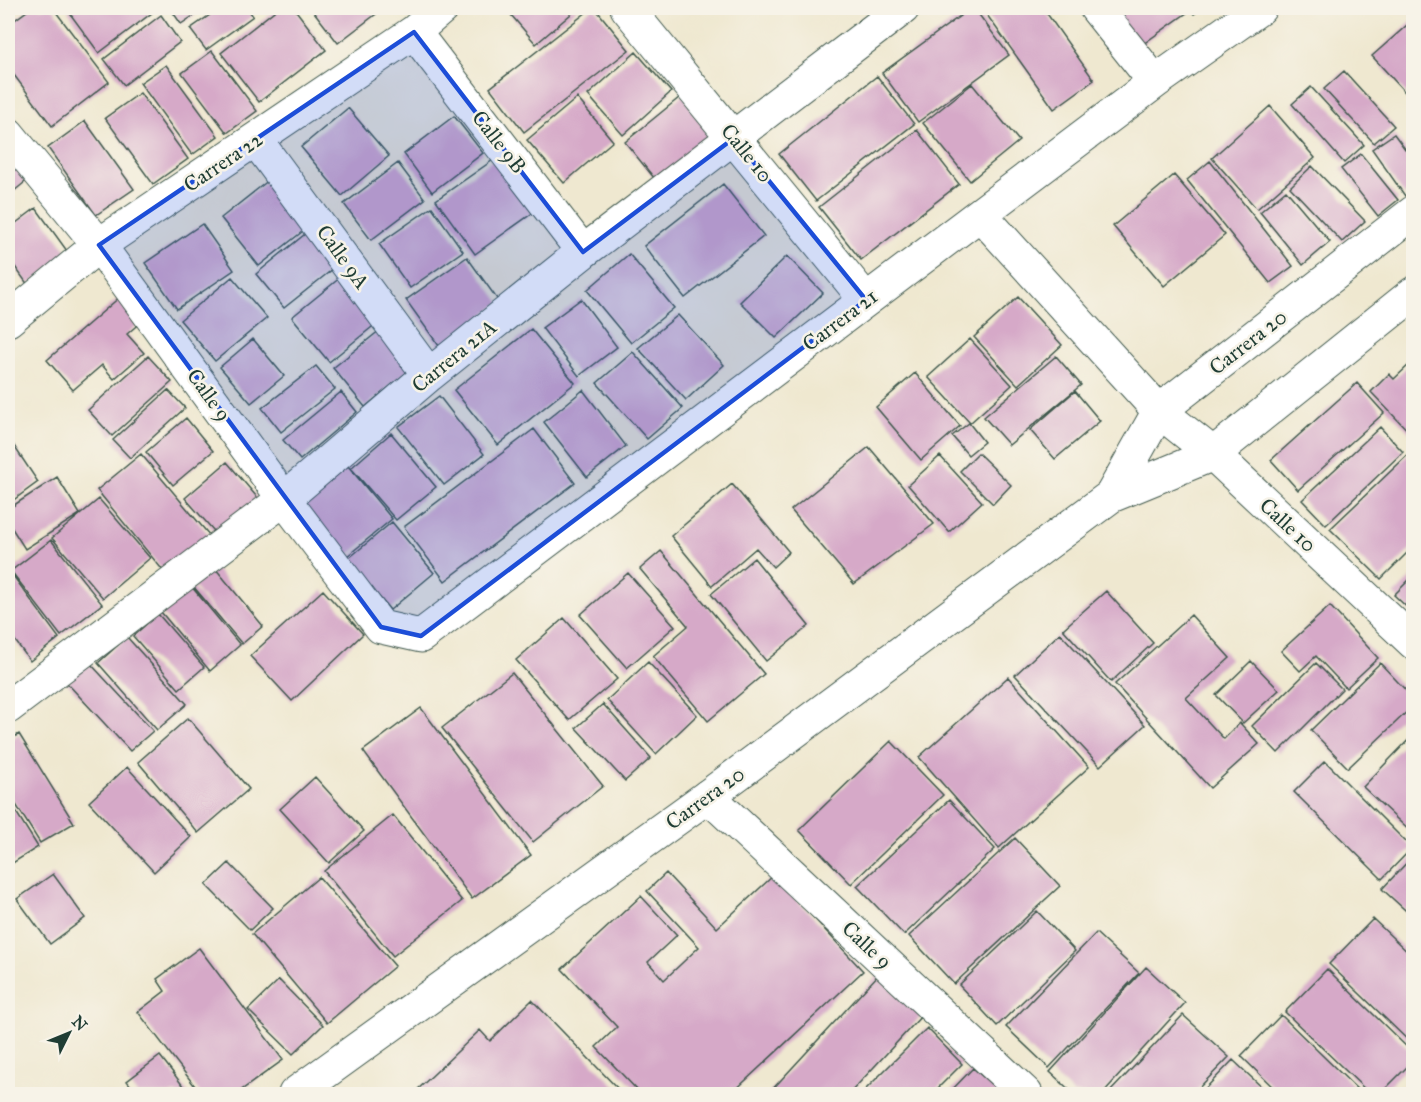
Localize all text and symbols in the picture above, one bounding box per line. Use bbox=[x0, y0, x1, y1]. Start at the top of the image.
street label: Calle 9B bbox=[466, 105, 532, 179]
street label: Calle 10 bbox=[715, 118, 779, 188]
street label: Carrera 22 bbox=[179, 126, 268, 198]
street label: Calle 9A bbox=[311, 220, 375, 294]
street label: Carrera 21 bbox=[797, 283, 883, 357]
street label: Carrera 20 bbox=[1204, 304, 1292, 380]
street label: Carrera 21A bbox=[406, 314, 502, 398]
street label: Calle 9 bbox=[181, 363, 237, 427]
street label: Calle 10 bbox=[1254, 492, 1322, 558]
street label: Carrera 20 bbox=[660, 761, 750, 835]
street label: Calle 9 bbox=[837, 915, 897, 975]
north arrow bbox=[39, 1003, 99, 1063]
text: N bbox=[68, 1012, 91, 1035]

